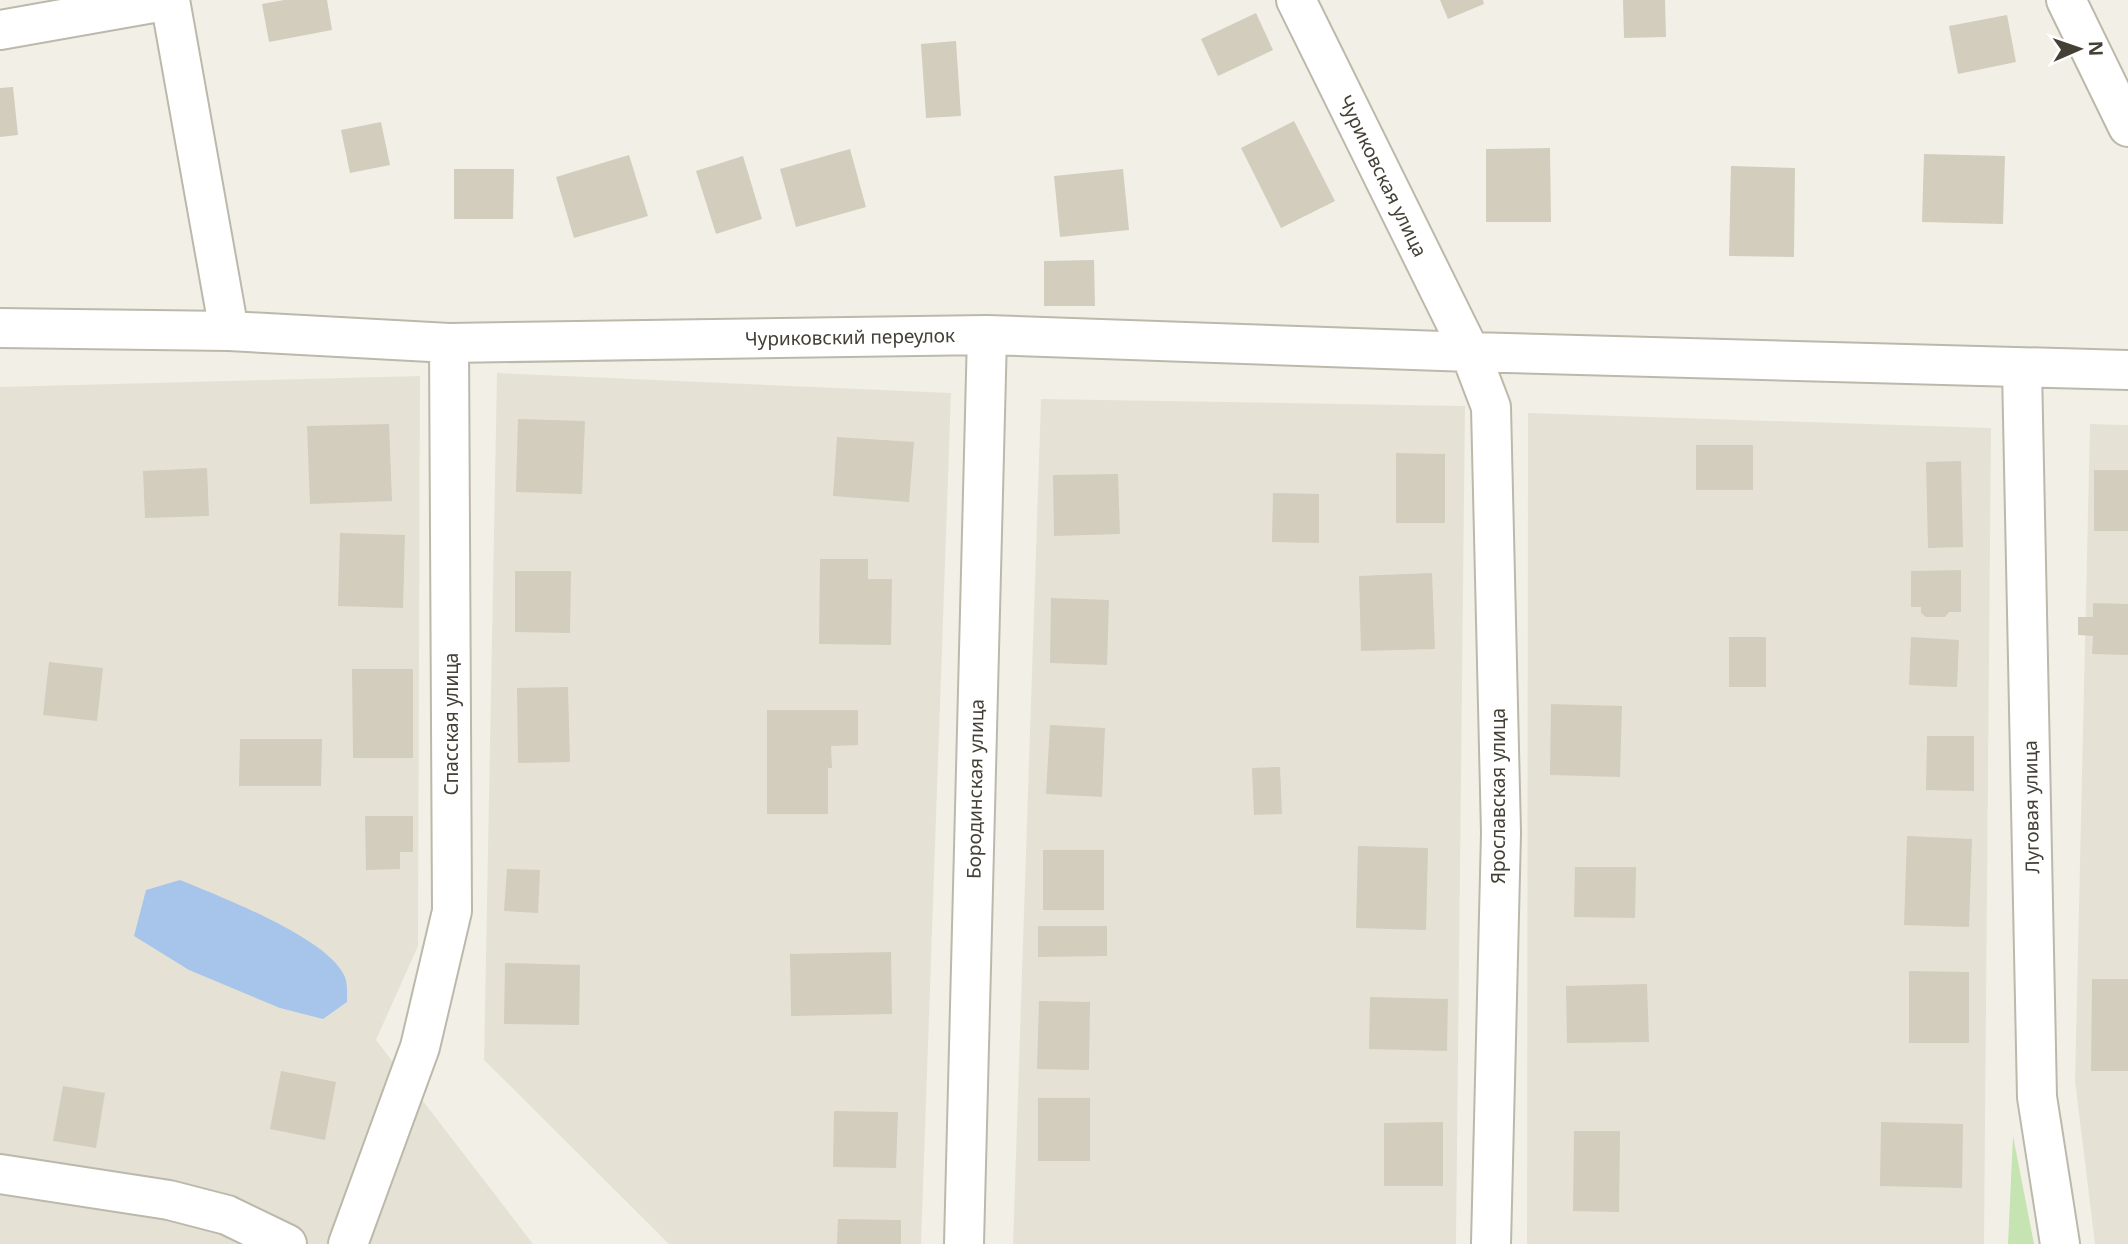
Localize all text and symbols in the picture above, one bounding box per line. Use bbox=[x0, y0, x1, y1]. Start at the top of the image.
north arrow bbox=[2044, 14, 2114, 84]
text: N bbox=[2083, 40, 2109, 57]
street label: Чуриковская улица bbox=[1333, 91, 1433, 261]
street label: Чуриковский переулок bbox=[745, 322, 955, 352]
street label: Спасская улица bbox=[438, 653, 464, 795]
street label: Бородинская улица bbox=[960, 699, 990, 879]
street label: Ярославская улица bbox=[1485, 708, 1511, 884]
street label: Луговая улица bbox=[2017, 740, 2045, 874]

